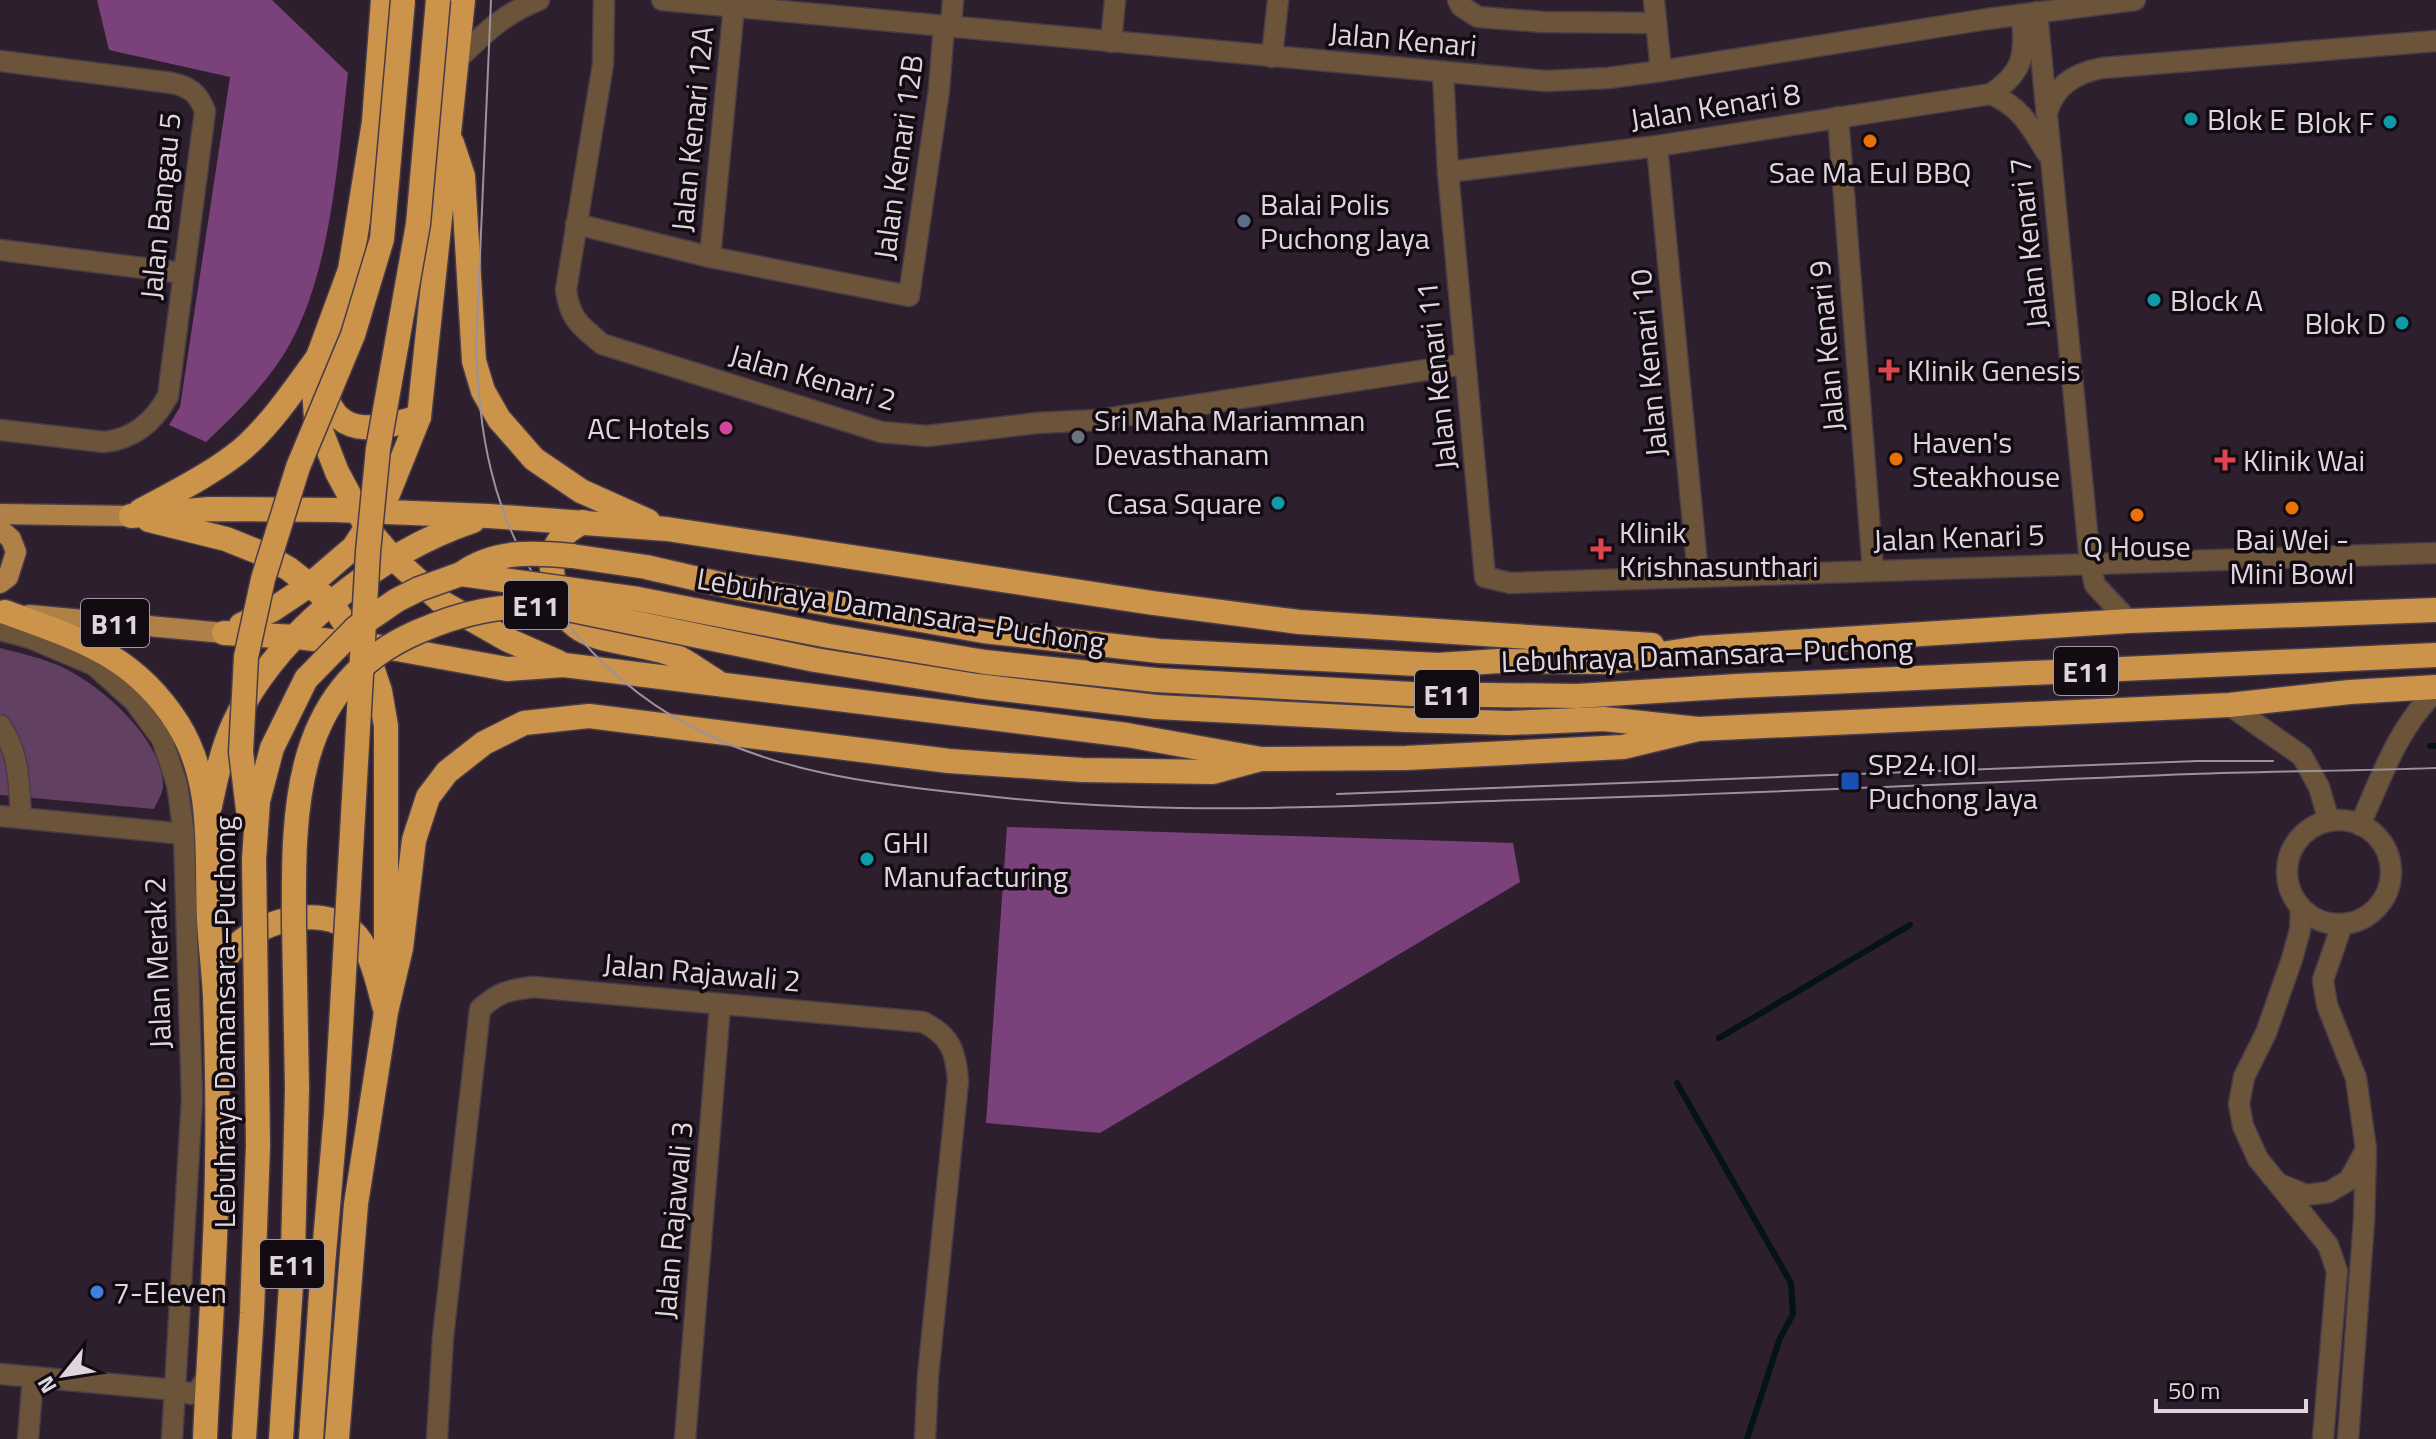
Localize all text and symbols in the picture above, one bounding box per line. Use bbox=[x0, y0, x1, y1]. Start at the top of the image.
street label: Jalan Kenari bbox=[1327, 10, 1479, 68]
street label: Jalan Kenari 12A bbox=[658, 24, 726, 234]
street label: Jalan Kenari 12B bbox=[861, 51, 935, 263]
street label: Jalan Kenari 8 bbox=[1627, 70, 1803, 142]
place label: Blok E bbox=[2207, 96, 2286, 142]
place label: Blok F bbox=[2296, 99, 2374, 145]
street label: Jalan Bangau 5 bbox=[127, 110, 193, 302]
marker: Blok E bbox=[2182, 110, 2200, 128]
marker: Blok F bbox=[2381, 113, 2399, 131]
marker: Sae Ma Eul BBQ bbox=[1861, 132, 1879, 150]
place label: Sae Ma Eul BBQ bbox=[1769, 149, 1971, 195]
street label: Jalan Kenari 7 bbox=[1996, 155, 2060, 331]
place label: Balai Polis Puchong Jaya bbox=[1260, 181, 1430, 261]
marker: Balai Polis Puchong Jaya bbox=[1235, 212, 1253, 230]
street label: Jalan Kenari 9 bbox=[1796, 259, 1856, 433]
street label: Jalan Kenari 10 bbox=[1617, 267, 1679, 459]
place label: Block A bbox=[2170, 277, 2263, 323]
street label: Jalan Kenari 11 bbox=[1403, 280, 1469, 472]
marker: Block A bbox=[2145, 291, 2163, 309]
place label: Blok D bbox=[2304, 300, 2386, 346]
marker: Blok D bbox=[2393, 314, 2411, 332]
street label: Jalan Kenari 2 bbox=[724, 331, 902, 423]
place label: Klinik Genesis bbox=[1907, 347, 2081, 393]
marker: Klinik Genesis bbox=[1878, 359, 1900, 381]
place label: Sri Maha Mariamman Devasthanam bbox=[1094, 397, 1365, 477]
place label: AC Hotels bbox=[587, 405, 710, 451]
marker: AC Hotels bbox=[717, 419, 735, 437]
place label: Haven's Steakhouse bbox=[1912, 419, 2060, 499]
marker: Sri Maha Mariamman Devasthanam bbox=[1069, 428, 1087, 446]
place label: Klinik Wai bbox=[2243, 437, 2365, 483]
marker: Klinik Wai bbox=[2214, 449, 2236, 471]
marker: Haven's Steakhouse bbox=[1887, 450, 1905, 468]
place label: Casa Square bbox=[1107, 480, 1262, 526]
marker: Casa Square bbox=[1269, 494, 1287, 512]
marker: Bai Wei - Mini Bowl bbox=[2283, 499, 2301, 517]
marker: Q House bbox=[2128, 506, 2146, 524]
place label: Klinik Krishnasunthari bbox=[1619, 509, 1819, 589]
street label: Jalan Kenari 5 bbox=[1872, 511, 2046, 563]
place label: Bai Wei - Mini Bowl bbox=[2229, 516, 2355, 596]
place label: Q House bbox=[2083, 523, 2191, 569]
marker: Klinik Krishnasunthari bbox=[1590, 538, 1612, 560]
street label: Lebuhraya Damansara–Puchong bbox=[694, 555, 1108, 665]
road number: E11 bbox=[504, 581, 568, 629]
road number: B11 bbox=[81, 599, 149, 647]
street label: Lebuhraya Damansara–Puchong bbox=[1500, 624, 1914, 684]
road number: E11 bbox=[2054, 647, 2118, 695]
road number: E11 bbox=[1415, 670, 1479, 718]
place label: SP24 IOI Puchong Jaya bbox=[1868, 741, 2038, 821]
marker: SP24 IOI Puchong Jaya bbox=[1839, 770, 1861, 792]
street label: Lebuhraya Damansara–Puchong bbox=[201, 816, 247, 1228]
place label: GHI Manufacturing bbox=[883, 819, 1068, 899]
marker: GHI Manufacturing bbox=[858, 850, 876, 868]
street label: Jalan Merak 2 bbox=[131, 876, 183, 1050]
street label: Jalan Rajawali 2 bbox=[601, 940, 803, 1004]
street label: Jalan Rajawali 3 bbox=[641, 1119, 705, 1321]
road number: E11 bbox=[260, 1240, 324, 1288]
place label: 7-Eleven bbox=[113, 1269, 227, 1315]
marker: 7-Eleven bbox=[88, 1283, 106, 1301]
north arrow bbox=[24, 1335, 104, 1415]
scale bar bbox=[2156, 1363, 2306, 1413]
text: N bbox=[28, 1370, 65, 1400]
text: 50 m bbox=[2168, 1372, 2220, 1408]

